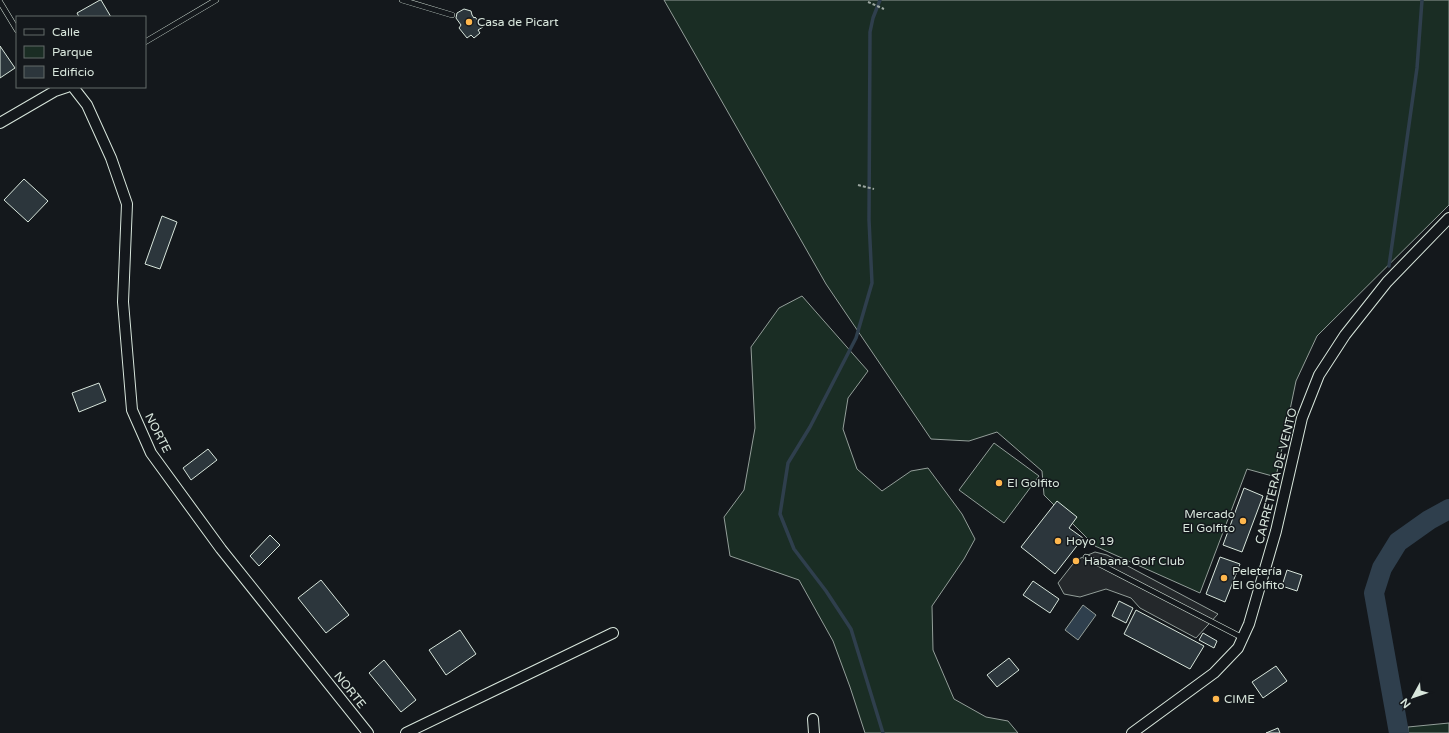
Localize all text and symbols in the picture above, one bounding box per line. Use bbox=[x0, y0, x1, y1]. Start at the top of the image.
place label: Casa de Picart bbox=[477, 15, 559, 29]
legend bbox=[16, 16, 146, 88]
marker: Casa de Picart bbox=[464, 17, 474, 27]
text: Calle bbox=[52, 25, 80, 39]
text: Parque bbox=[52, 45, 93, 59]
text: Edificio bbox=[52, 65, 94, 79]
street label: CARRETERA DE VENTO bbox=[1252, 406, 1300, 546]
street label: NORTE bbox=[142, 411, 174, 456]
place label: El Golfito bbox=[1007, 476, 1060, 490]
marker: El Golfito bbox=[994, 478, 1004, 488]
place label: Mercado El Golfito bbox=[1182, 507, 1235, 535]
marker: Mercado El Golfito bbox=[1238, 516, 1248, 526]
place label: Hoyo 19 bbox=[1066, 534, 1114, 548]
marker: Hoyo 19 bbox=[1053, 536, 1063, 546]
place label: Habana Golf Club bbox=[1084, 554, 1185, 568]
marker: Habana Golf Club bbox=[1071, 556, 1081, 566]
place label: Peletería El Golfito bbox=[1232, 564, 1285, 592]
marker: Peletería El Golfito bbox=[1219, 573, 1229, 583]
street label: NORTE bbox=[331, 669, 369, 711]
north arrow bbox=[1393, 677, 1433, 717]
place label: CIME bbox=[1224, 692, 1255, 706]
marker: CIME bbox=[1211, 694, 1221, 704]
text: N bbox=[1398, 696, 1414, 711]

